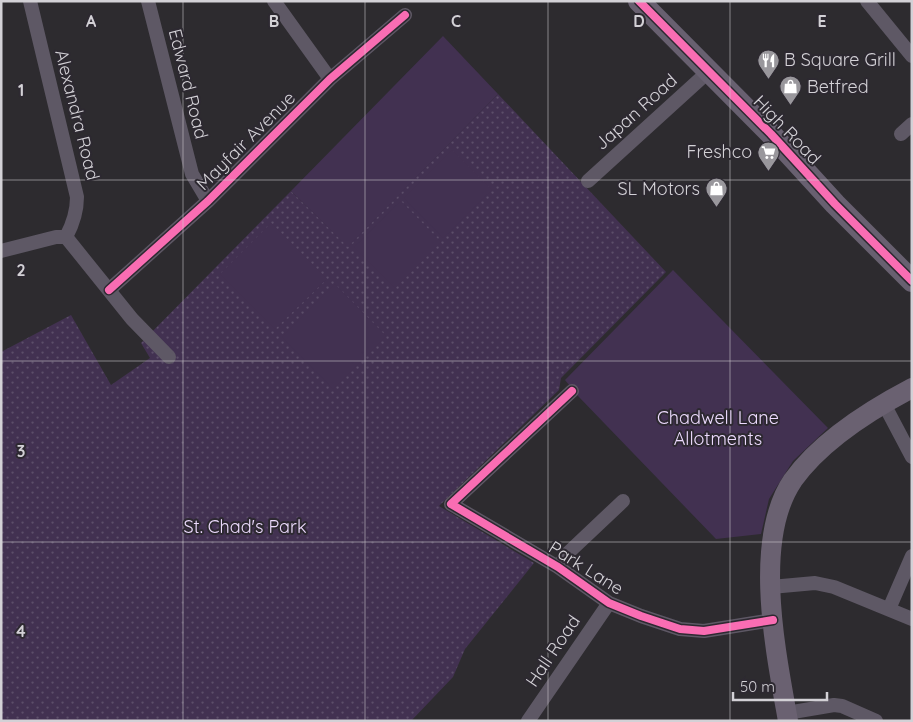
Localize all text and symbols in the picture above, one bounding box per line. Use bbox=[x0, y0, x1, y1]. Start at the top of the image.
text: A bbox=[86, 11, 97, 31]
text: B bbox=[269, 11, 279, 31]
text: C bbox=[451, 11, 461, 31]
text: D bbox=[633, 11, 645, 31]
text: E bbox=[817, 11, 827, 31]
street label: Edward Road bbox=[164, 26, 213, 141]
street label: Alexandra Road bbox=[50, 47, 105, 183]
restaurant icon: B Square Grill bbox=[756, 48, 780, 79]
place label: B Square Grill bbox=[784, 48, 896, 71]
street label: Japan Road bbox=[590, 69, 682, 155]
shop icon: Betfred bbox=[779, 75, 803, 106]
place label: Betfred bbox=[807, 75, 869, 98]
text: 1 bbox=[18, 80, 24, 100]
street label: Mayfair Avenue bbox=[191, 86, 300, 195]
street label: High Road bbox=[749, 90, 826, 169]
place label: Freshco bbox=[686, 140, 752, 163]
supermarket icon: Freshco bbox=[756, 140, 780, 171]
place label: SL Motors bbox=[617, 177, 700, 200]
shop icon: SL Motors bbox=[704, 177, 728, 208]
text: 2 bbox=[16, 260, 26, 280]
park label: Chadwell Lane Allotments bbox=[657, 406, 779, 450]
text: 3 bbox=[17, 441, 25, 461]
park label: St. Chad's Park bbox=[183, 515, 307, 538]
street label: Park Lane bbox=[545, 536, 628, 600]
street label: Hall Road bbox=[520, 610, 585, 691]
text: 4 bbox=[16, 621, 26, 641]
scale bar bbox=[733, 670, 827, 702]
text: 50 m bbox=[740, 677, 775, 696]

